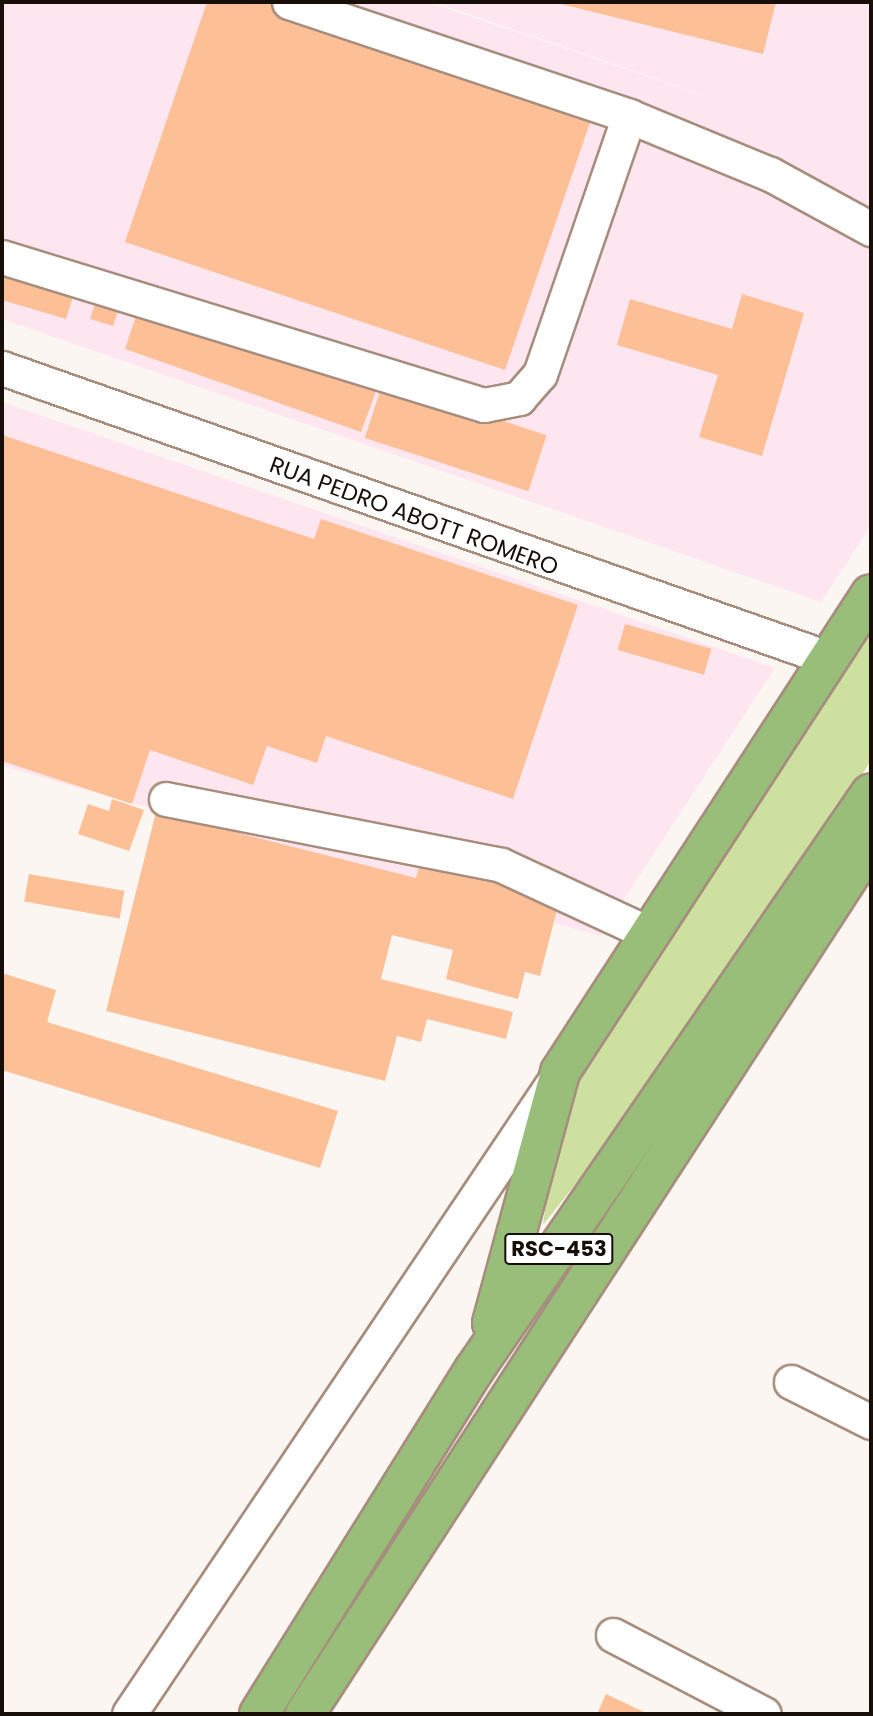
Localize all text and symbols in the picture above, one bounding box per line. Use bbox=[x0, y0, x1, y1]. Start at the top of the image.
street label: RUA PEDRO ABOTT ROMERO bbox=[266, 451, 562, 581]
road number: RSC-453 bbox=[503, 1232, 615, 1266]

